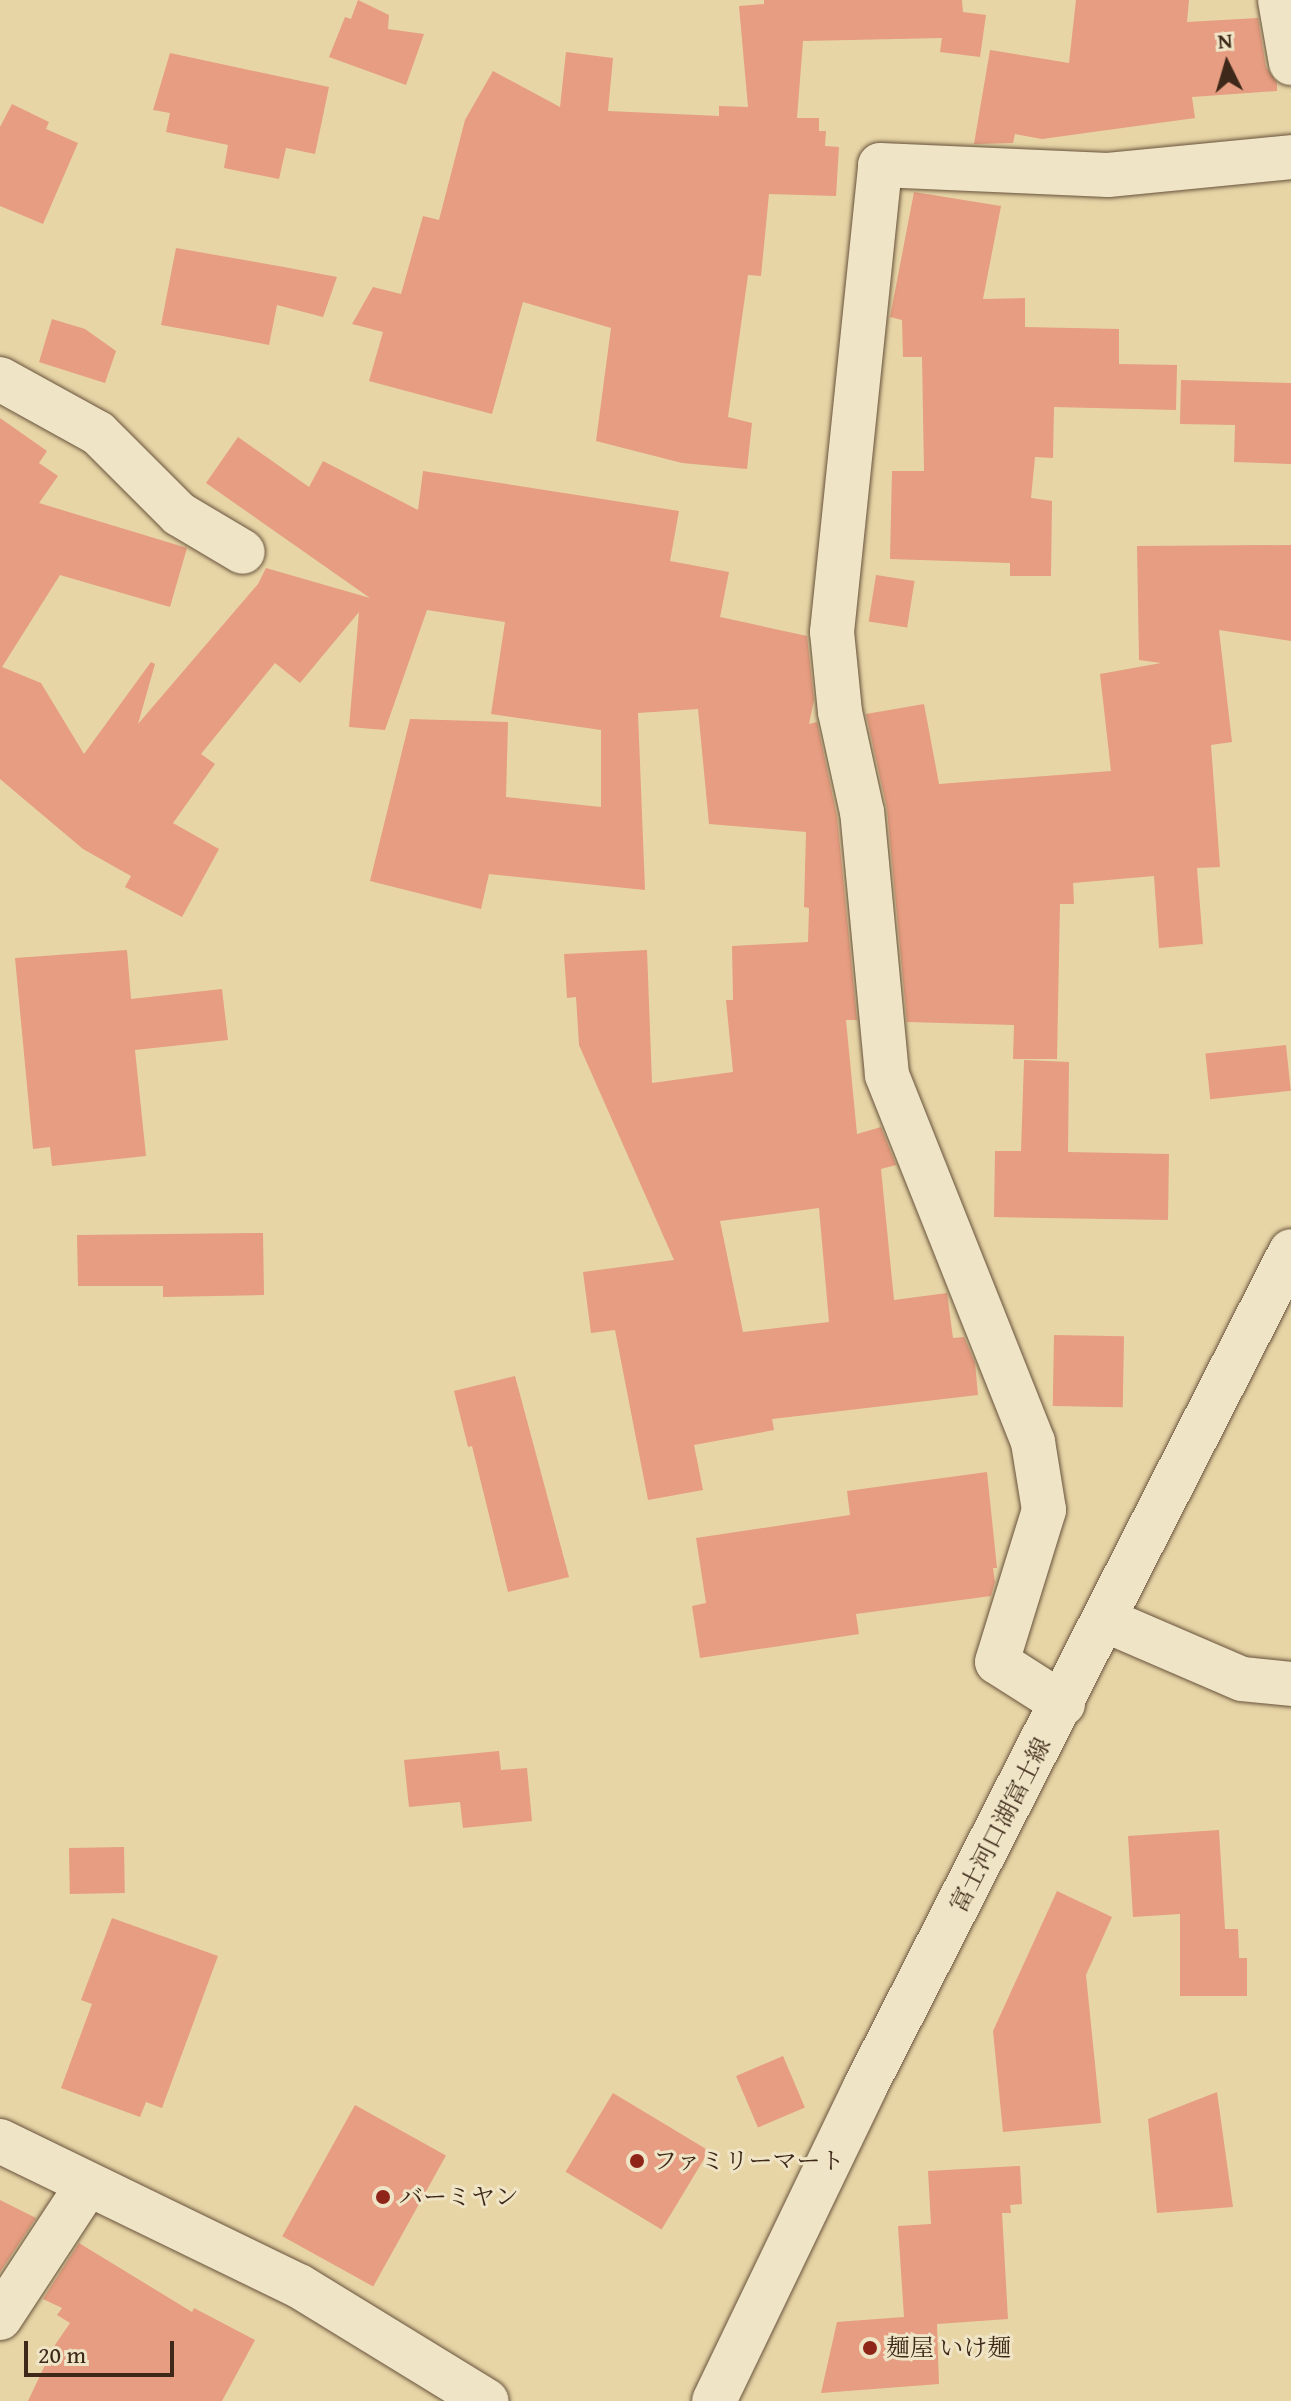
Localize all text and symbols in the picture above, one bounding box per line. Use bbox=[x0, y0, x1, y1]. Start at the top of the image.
north arrow bbox=[1187, 24, 1267, 104]
text: N bbox=[1216, 24, 1234, 57]
street label: 富士河口湖富士線 bbox=[944, 1733, 1056, 1917]
place label: ファミリーマート bbox=[653, 2147, 845, 2175]
marker: ファミリーマート bbox=[628, 2152, 646, 2170]
place label: バーミヤン bbox=[399, 2183, 519, 2211]
marker: バーミヤン bbox=[374, 2188, 392, 2206]
scale bar bbox=[28, 2325, 178, 2375]
place label: 麺屋 いけ麺 bbox=[886, 2334, 1011, 2362]
text: 20 m bbox=[38, 2337, 86, 2372]
marker: 麺屋 いけ麺 bbox=[861, 2339, 879, 2357]

